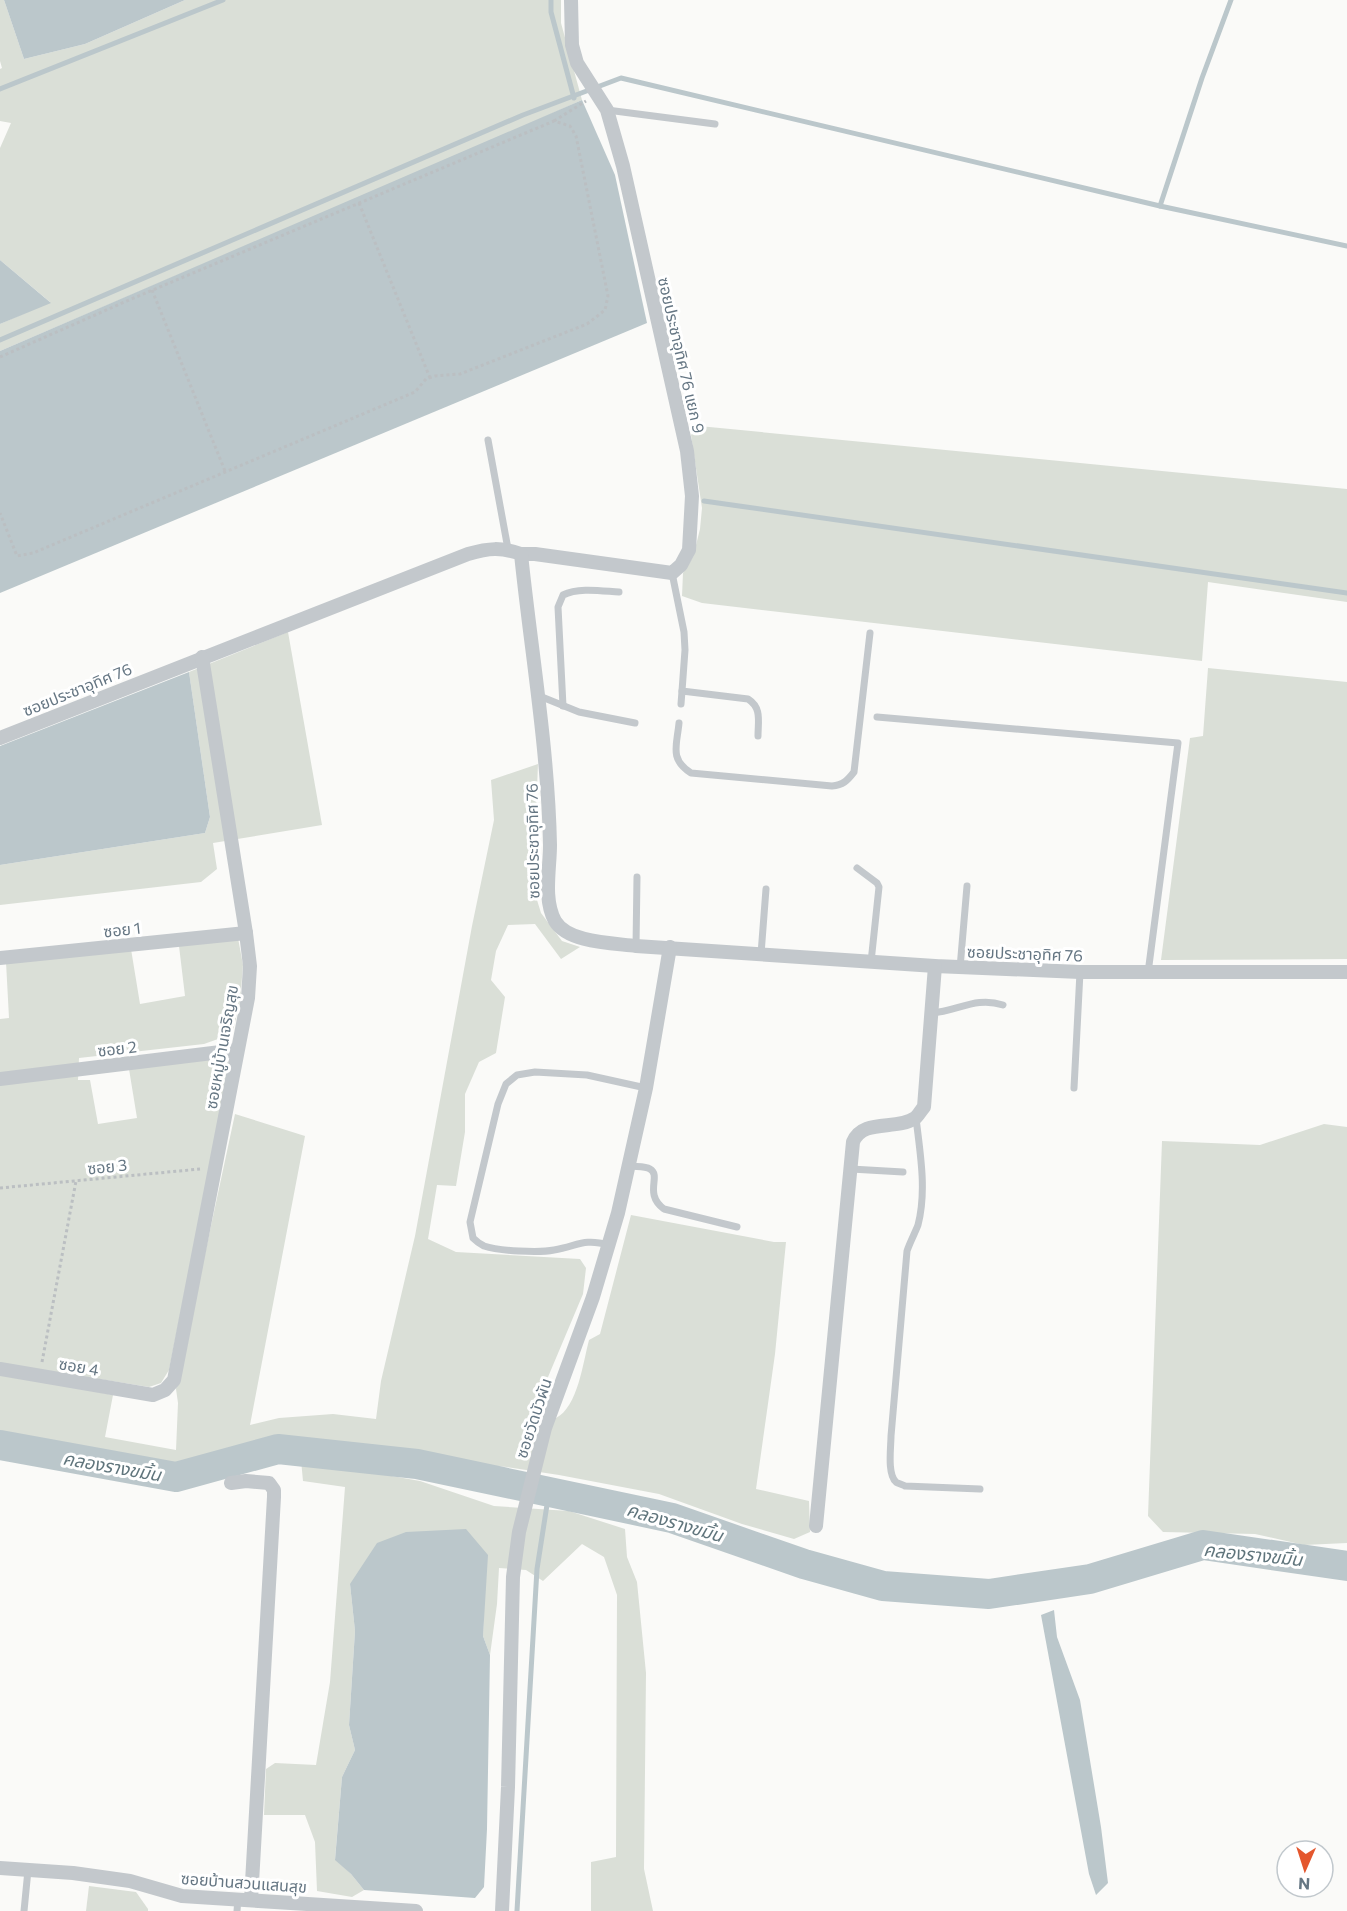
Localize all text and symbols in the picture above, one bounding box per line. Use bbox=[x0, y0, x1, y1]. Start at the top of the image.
street label: ซอยประชาอุทิศ 76 แยก 9 bbox=[654, 275, 709, 435]
street label: ซอยประชาอุทิศ 76 bbox=[20, 658, 135, 720]
street label: ซอยประชาอุทิศ 76 bbox=[521, 783, 544, 899]
street label: ซอย 1 bbox=[102, 918, 142, 940]
street label: ซอยประชาอุทิศ 76 bbox=[967, 941, 1083, 966]
street label: ซอยหมู่บ้านเจริญสุข bbox=[201, 983, 242, 1111]
street label: ซอย 2 bbox=[96, 1036, 138, 1060]
street label: ซอย 3 bbox=[86, 1154, 128, 1178]
street label: ซอย 4 bbox=[58, 1353, 101, 1379]
street label: ซอยวัดบัวผัน bbox=[511, 1376, 555, 1460]
water label: คลองรางขมิ้น bbox=[61, 1447, 164, 1486]
water label: คลองรางขมิ้น bbox=[624, 1498, 727, 1546]
water label: คลองรางขมิ้น bbox=[1203, 1538, 1304, 1570]
north arrow bbox=[1275, 1839, 1335, 1899]
street label: ซอยบ้านสวนแสนสุข bbox=[180, 1868, 308, 1897]
text: N bbox=[1298, 1875, 1311, 1894]

